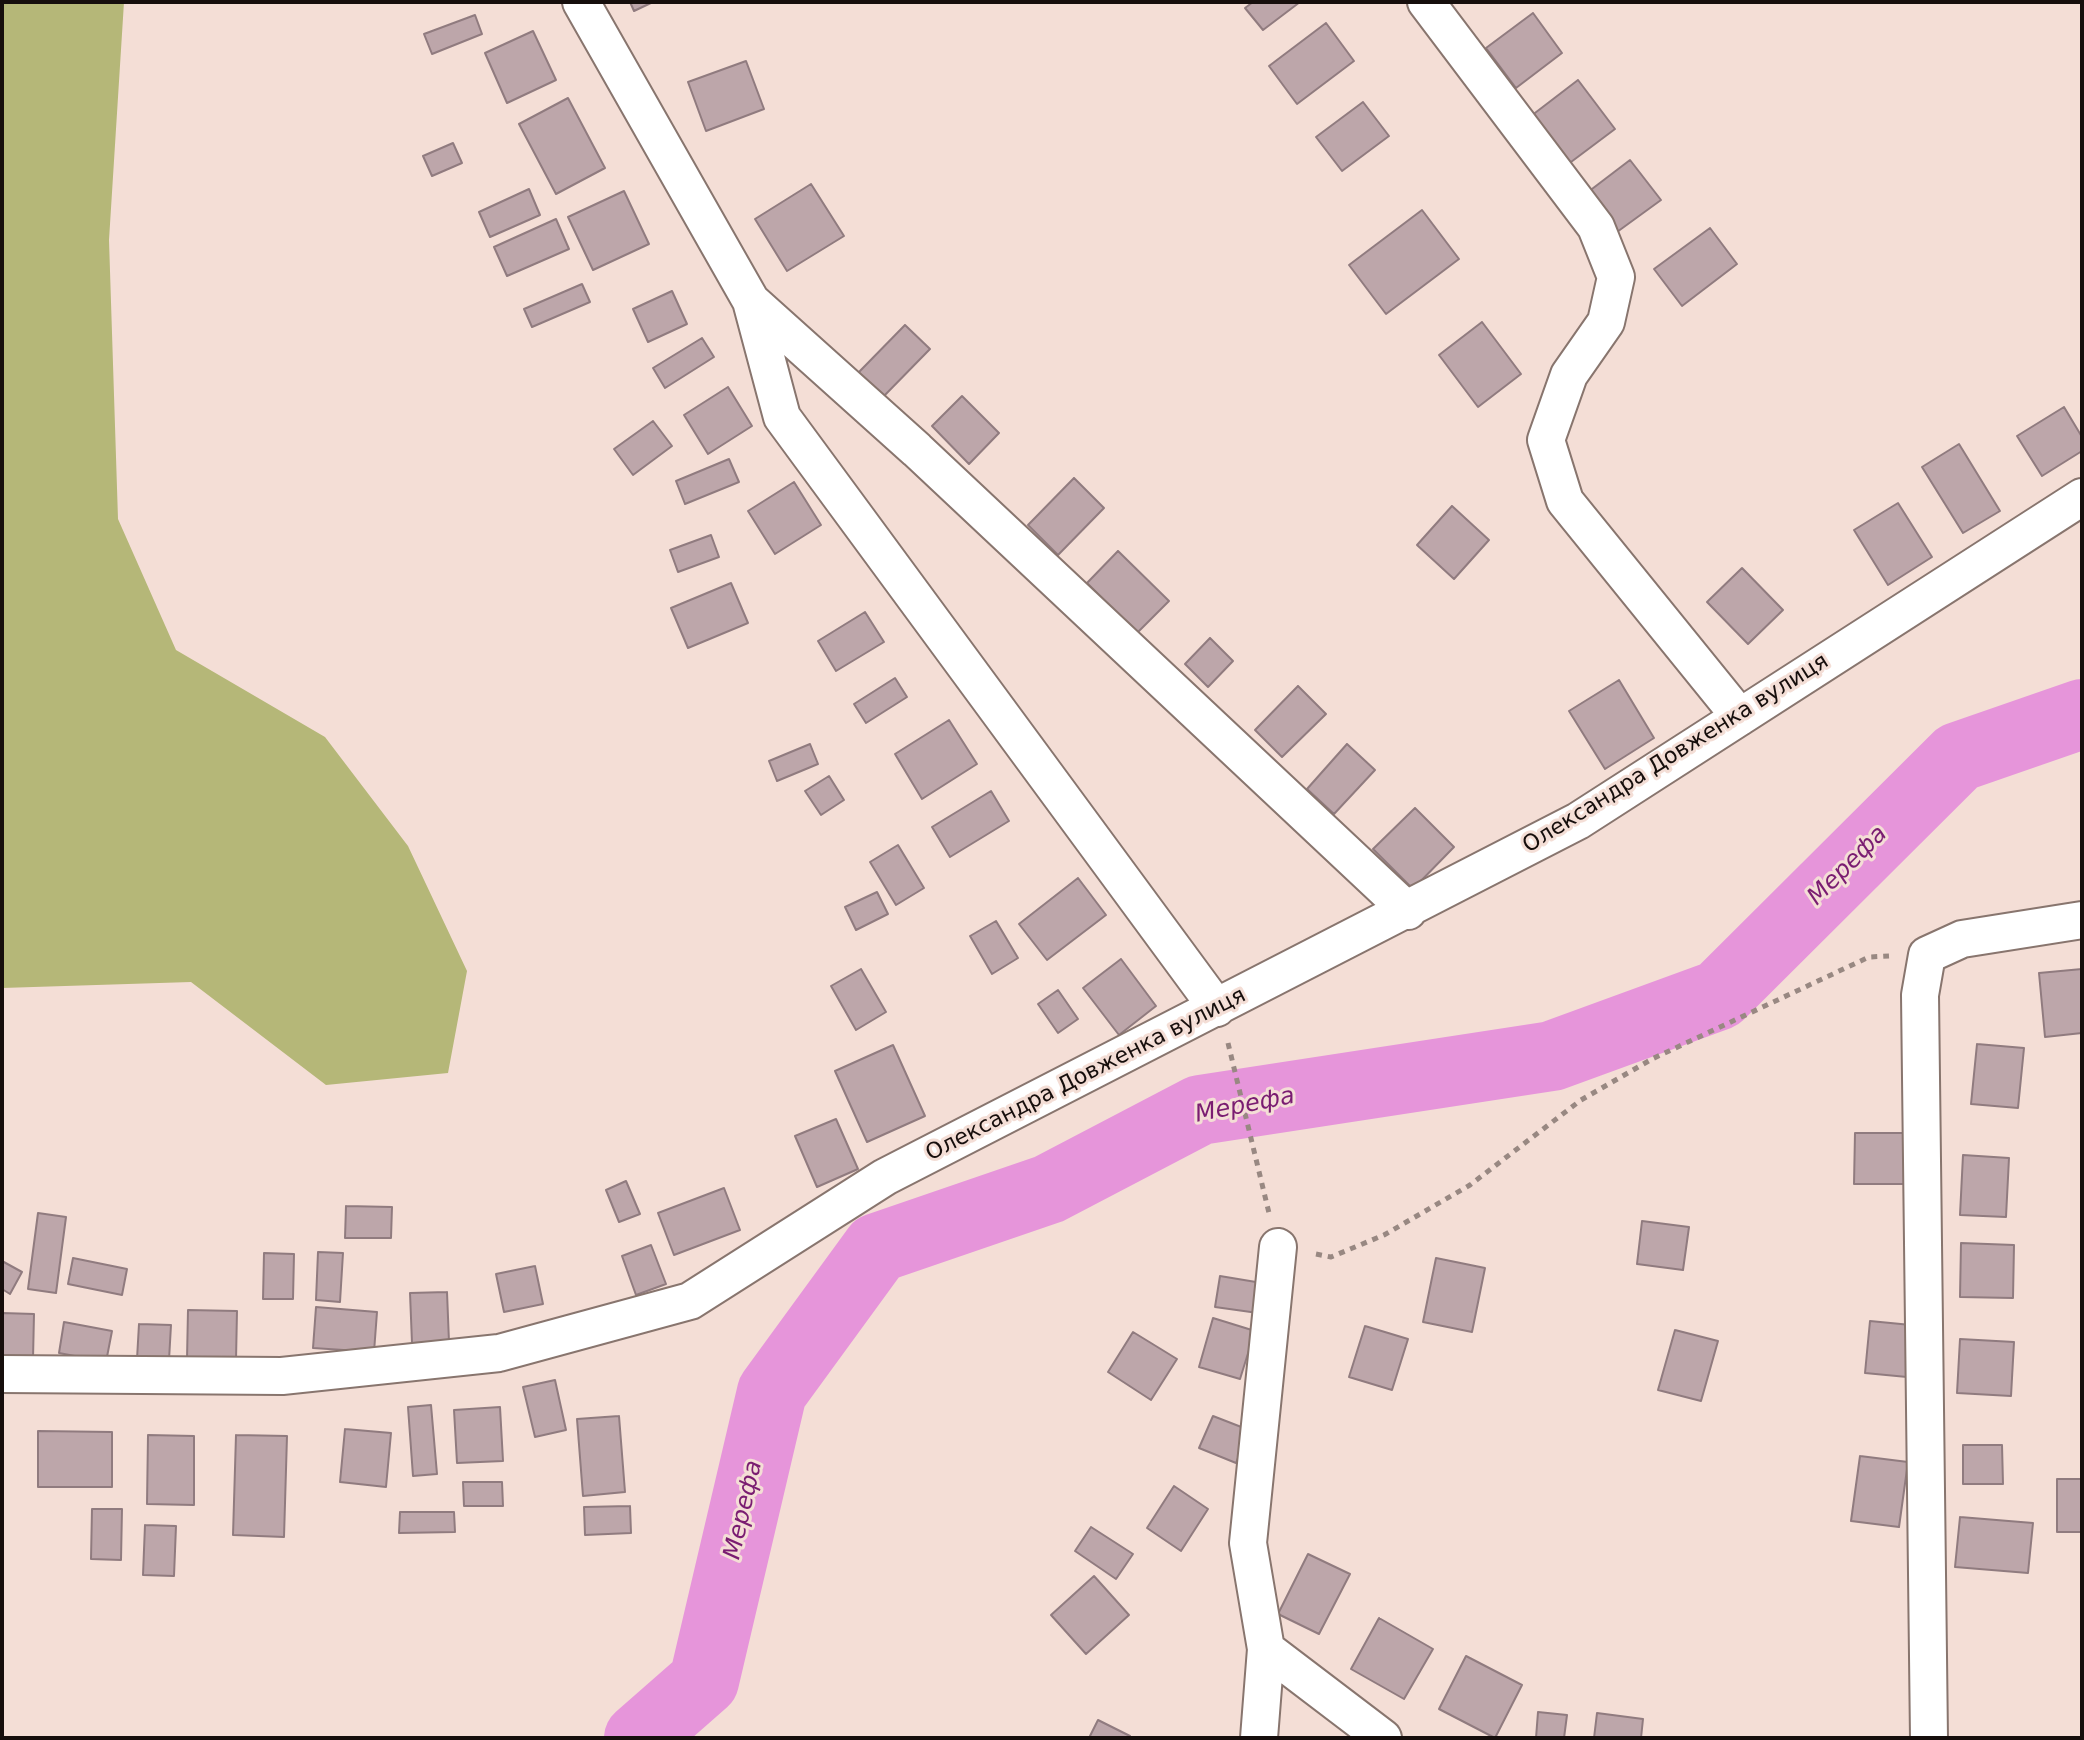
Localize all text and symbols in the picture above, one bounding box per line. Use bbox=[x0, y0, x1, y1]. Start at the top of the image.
street label: Олександра Довженка вулиця bbox=[1518, 649, 1834, 859]
water label: Мерефа bbox=[1802, 820, 1894, 912]
street label: Олександра Довженка вулиця bbox=[922, 983, 1250, 1167]
water label: Мерефа bbox=[1193, 1082, 1297, 1130]
water label: Мерефа bbox=[719, 1458, 769, 1562]

